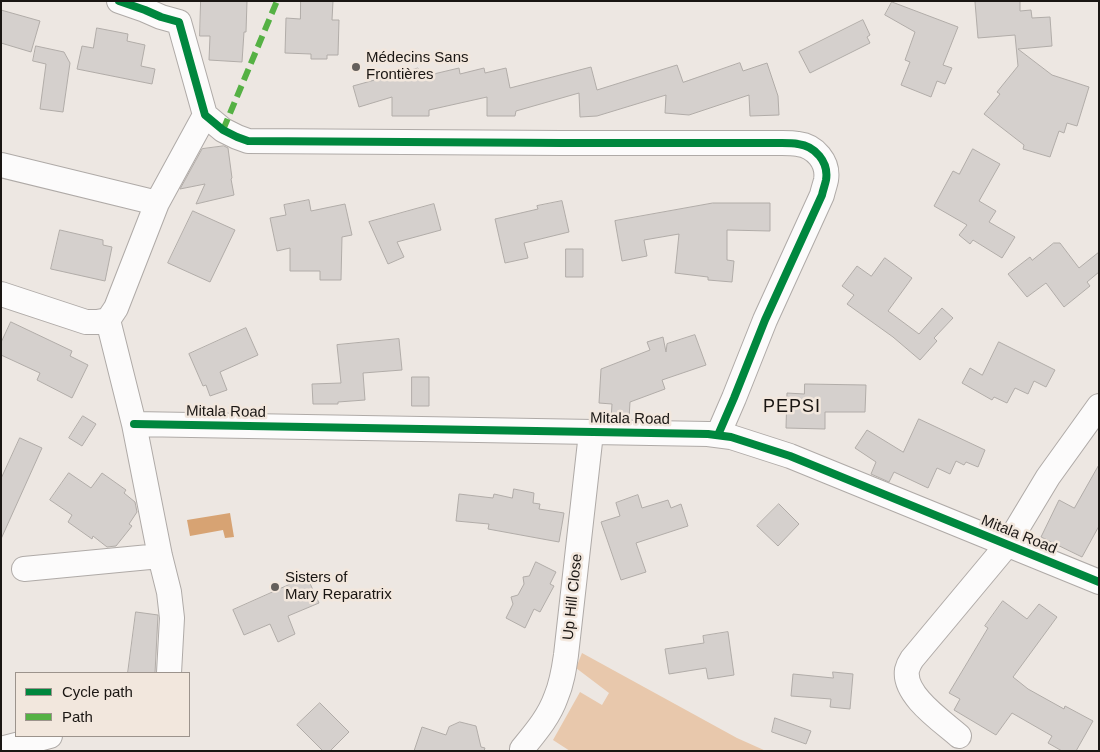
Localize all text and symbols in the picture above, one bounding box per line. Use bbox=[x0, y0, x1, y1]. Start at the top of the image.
place label: Médecins Sans Frontières bbox=[366, 49, 469, 84]
marker: Médecins Sans Frontières bbox=[350, 61, 362, 73]
district label: PEPSI bbox=[762, 396, 822, 418]
street label: Mitala Road bbox=[186, 402, 266, 422]
street label: Mitala Road bbox=[590, 409, 670, 429]
street label: Mitala Road bbox=[979, 512, 1059, 558]
street label: Up Hill Close bbox=[560, 553, 586, 641]
place label: Sisters of Mary Reparatrix bbox=[285, 569, 392, 604]
marker: Sisters of Mary Reparatrix bbox=[269, 581, 281, 593]
legend bbox=[15, 672, 190, 737]
text: Cycle path bbox=[62, 683, 133, 700]
text: Path bbox=[62, 708, 93, 725]

